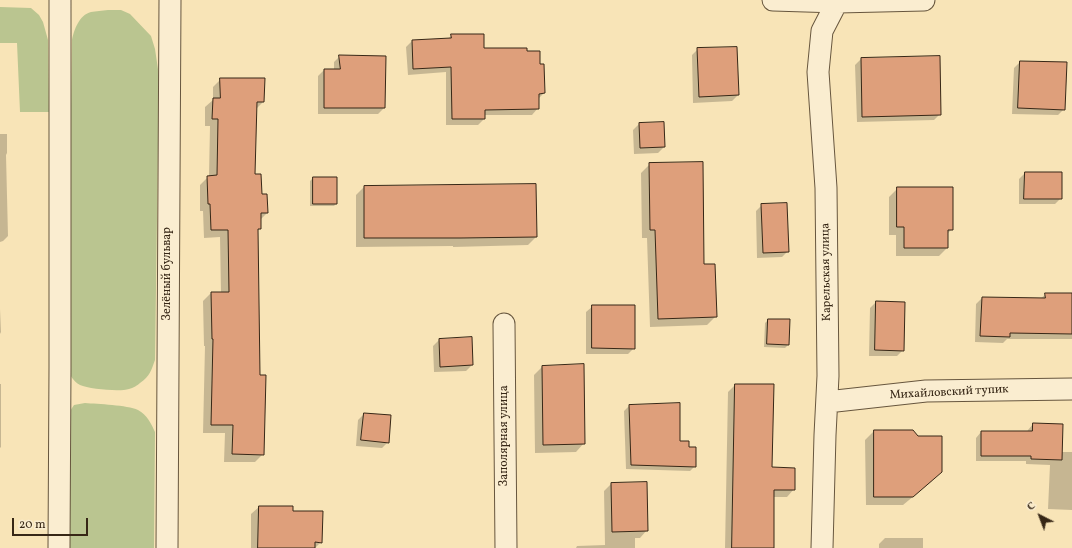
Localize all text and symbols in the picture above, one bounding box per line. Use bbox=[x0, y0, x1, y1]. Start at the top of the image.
street label: Карельская улица bbox=[819, 223, 835, 321]
street label: Зелёный бульвар bbox=[161, 227, 175, 321]
street label: Михайловский тупик bbox=[889, 383, 1009, 403]
street label: Заполярная улица bbox=[498, 385, 512, 487]
north arrow bbox=[1020, 496, 1060, 536]
text: С bbox=[1024, 499, 1039, 515]
scale bar bbox=[14, 510, 90, 536]
text: 20 m bbox=[19, 517, 46, 533]

